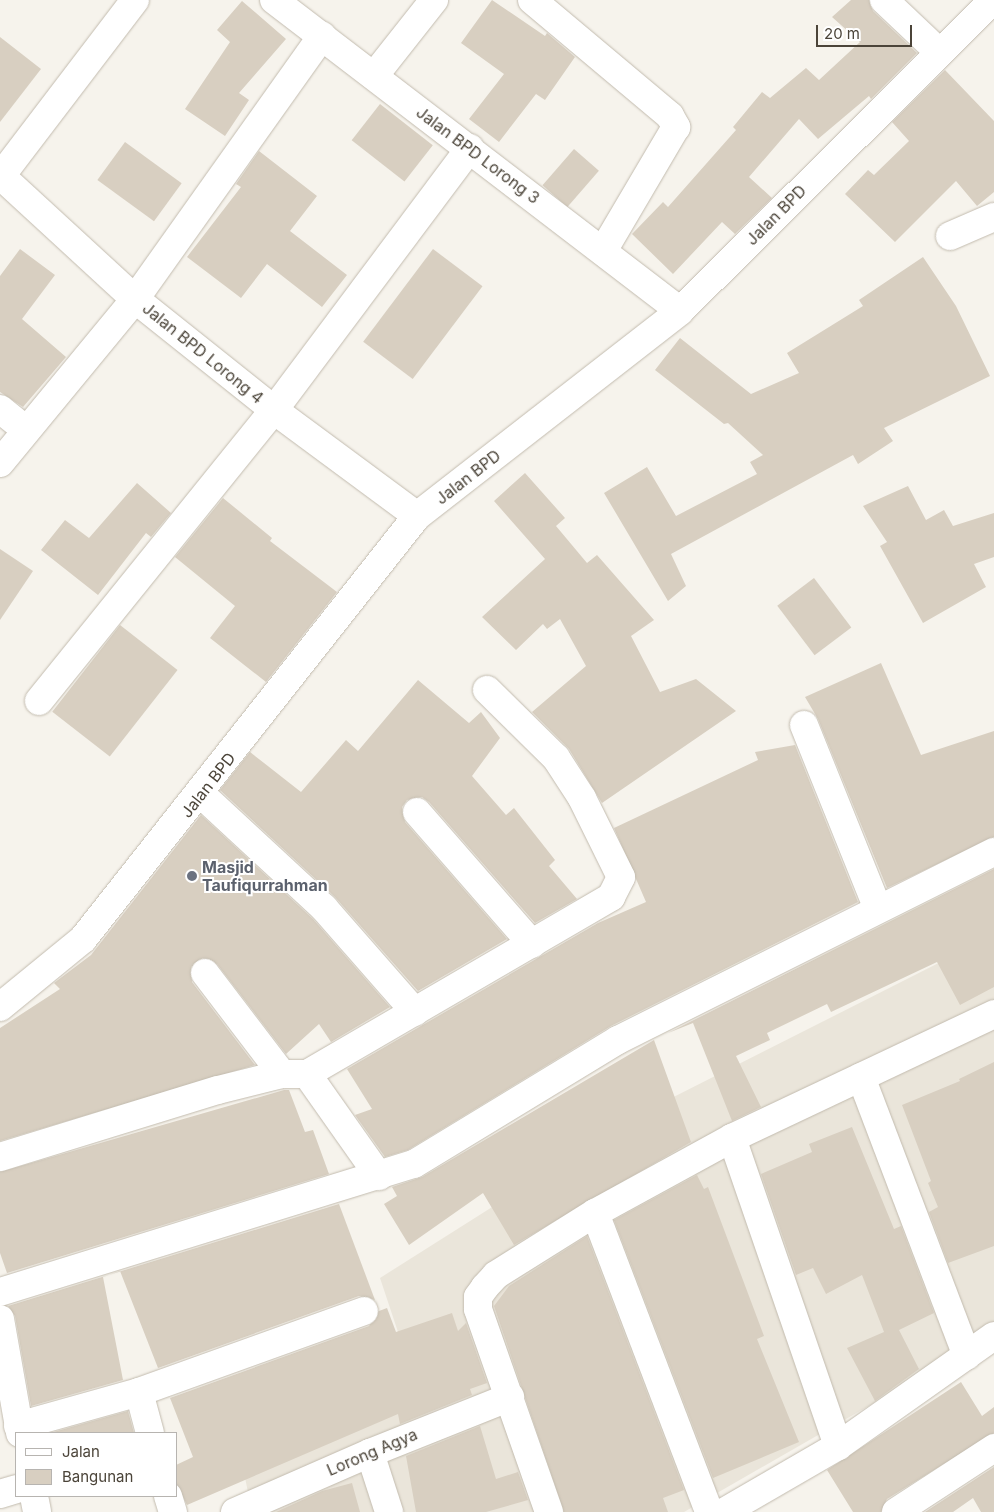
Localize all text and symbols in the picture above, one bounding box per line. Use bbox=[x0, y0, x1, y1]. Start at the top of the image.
scale bar bbox=[819, 15, 915, 47]
text: 20 m bbox=[824, 24, 860, 43]
street label: Jalan BPD Lorong 3 bbox=[413, 102, 543, 208]
street label: Jalan BPD bbox=[742, 181, 810, 249]
street label: Jalan BPD Lorong 4 bbox=[139, 298, 267, 408]
street label: Jalan BPD bbox=[432, 446, 504, 508]
street label: Jalan BPD bbox=[177, 749, 239, 821]
place label: Masjid Taufiqurrahman bbox=[202, 857, 328, 895]
marker: Masjid Taufiqurrahman bbox=[186, 870, 198, 882]
street label: Lorong Agya bbox=[324, 1424, 420, 1480]
legend bbox=[15, 1432, 178, 1497]
text: Jalan bbox=[62, 1442, 100, 1461]
text: Bangunan bbox=[62, 1467, 133, 1486]

